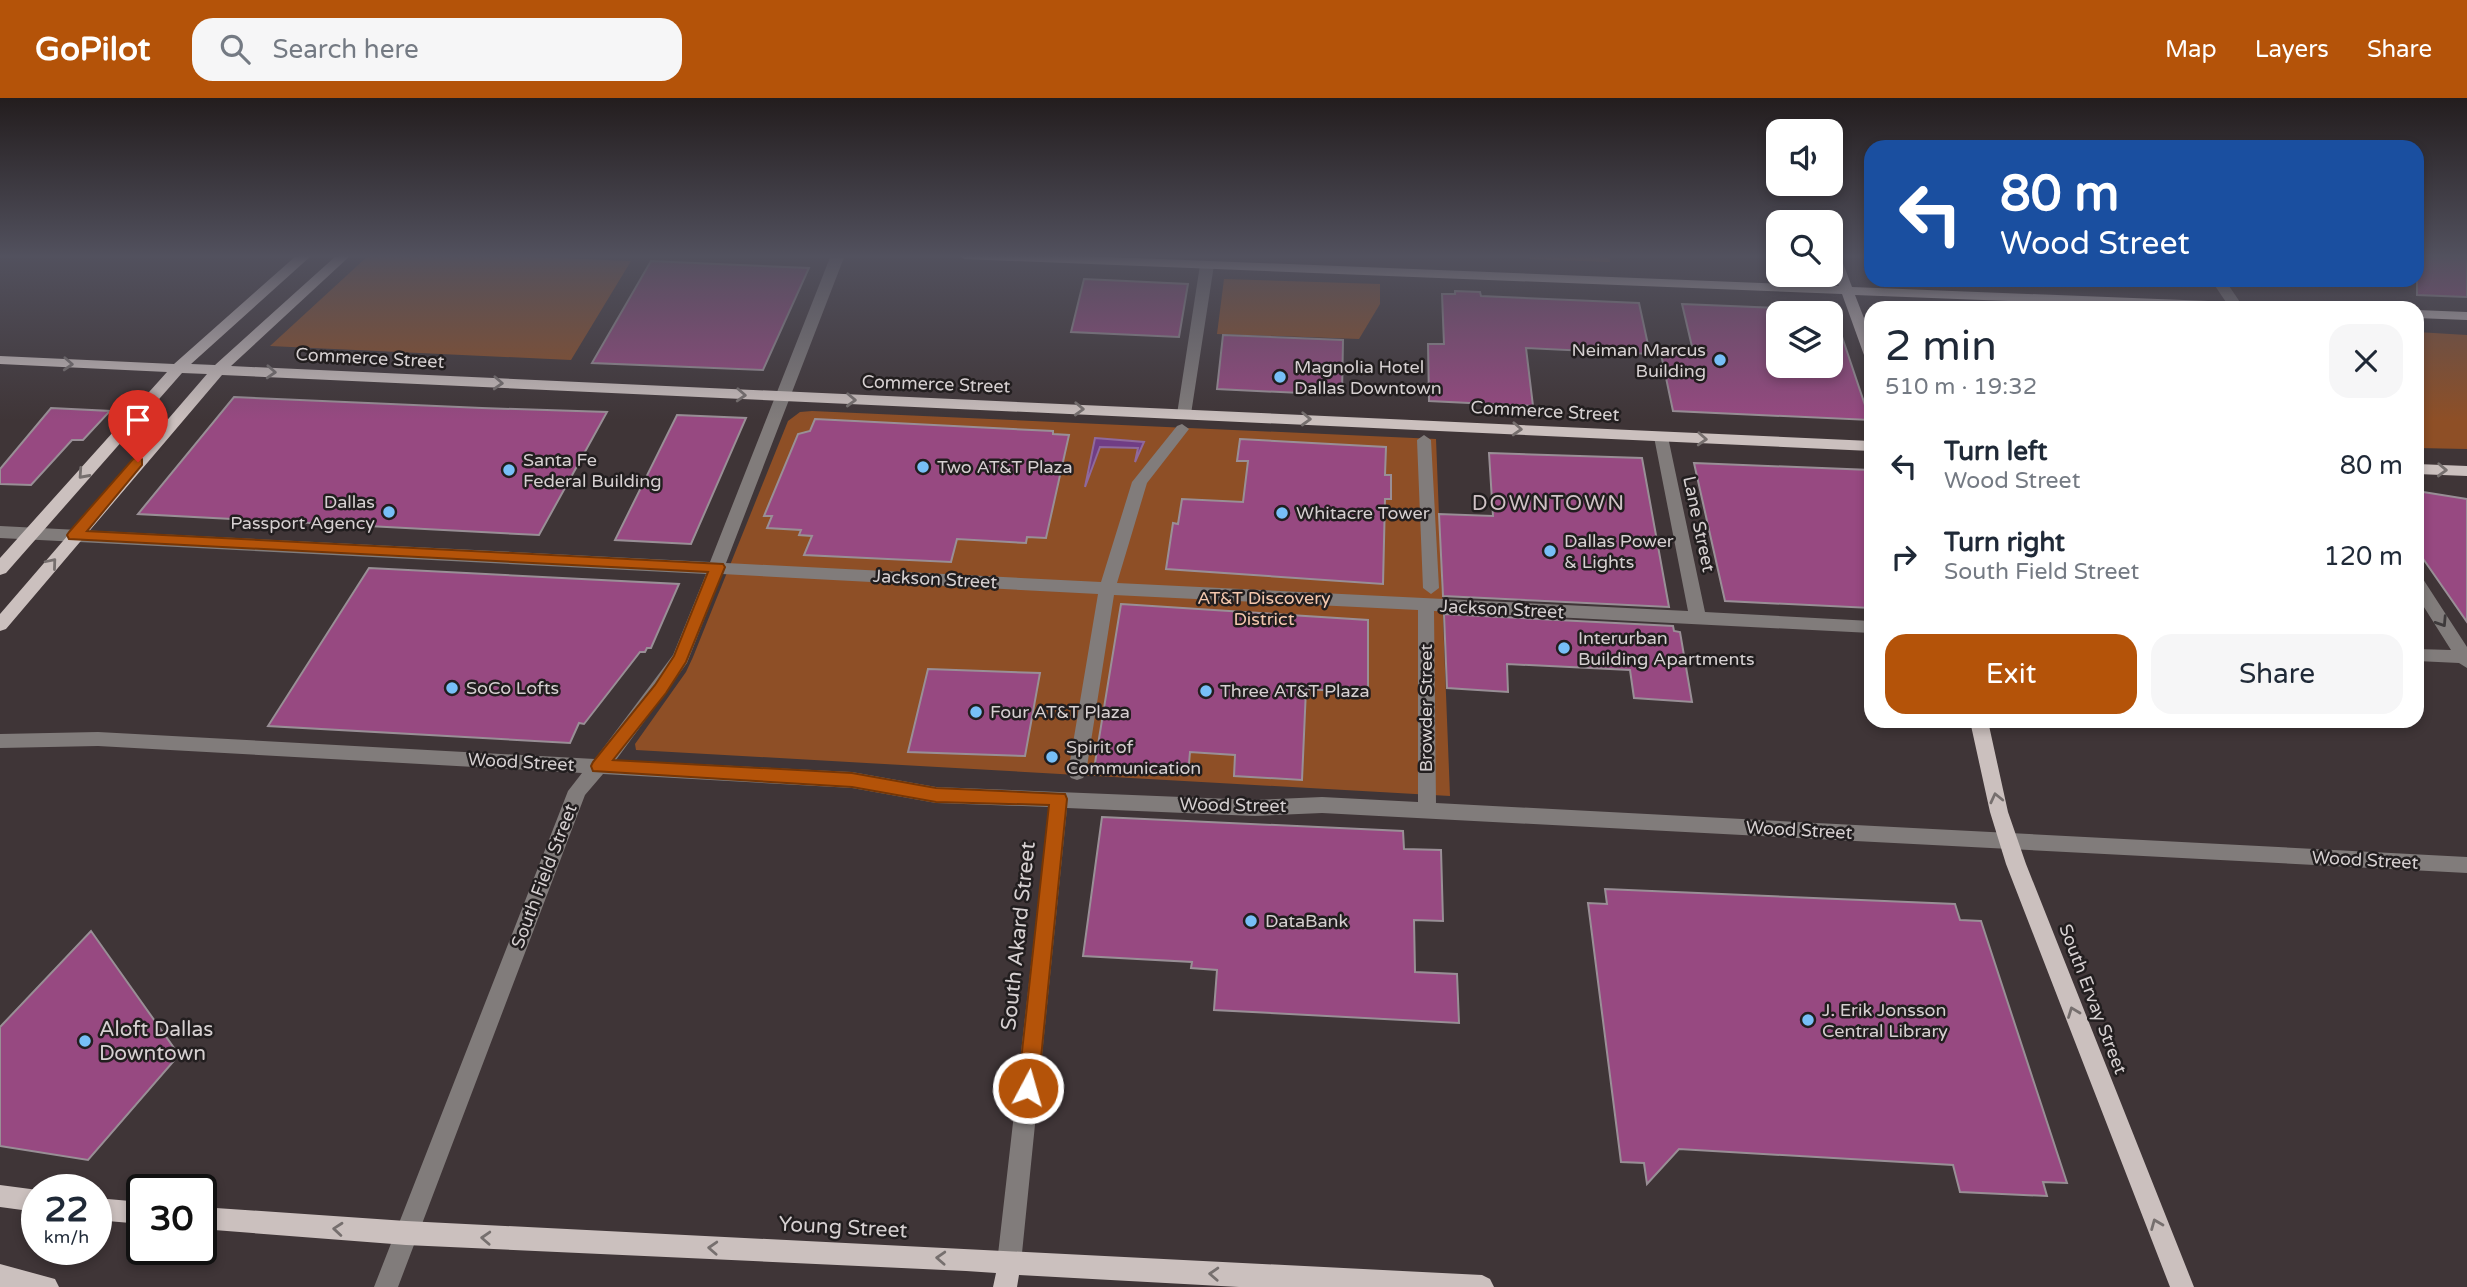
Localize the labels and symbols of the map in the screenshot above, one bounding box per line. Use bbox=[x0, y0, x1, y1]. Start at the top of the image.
place label: Neiman Marcus Building bbox=[1572, 339, 1706, 382]
street label: Commerce Street bbox=[295, 343, 445, 373]
marker: Neiman Marcus Building bbox=[1712, 352, 1728, 368]
one-way arrow bbox=[63, 356, 74, 371]
place label: Magnolia Hotel Dallas Downtown bbox=[1294, 356, 1442, 399]
one-way arrow bbox=[266, 365, 277, 380]
marker: Magnolia Hotel Dallas Downtown bbox=[1272, 369, 1288, 385]
street label: Commerce Street bbox=[861, 370, 1011, 398]
one-way arrow bbox=[493, 375, 504, 390]
one-way arrow bbox=[736, 387, 747, 402]
pin bbox=[108, 390, 168, 462]
one-way arrow bbox=[846, 392, 857, 407]
street label: Commerce Street bbox=[1470, 396, 1620, 426]
one-way arrow bbox=[1073, 402, 1084, 417]
one-way arrow bbox=[1301, 411, 1312, 426]
one-way arrow bbox=[1512, 421, 1523, 436]
one-way arrow bbox=[1697, 431, 1708, 446]
place label: Santa Fe Federal Building bbox=[523, 449, 662, 492]
place label: Two AT&T Plaza bbox=[937, 456, 1073, 478]
marker: Two AT&T Plaza bbox=[915, 459, 931, 475]
marker: Santa Fe Federal Building bbox=[501, 462, 517, 478]
one-way arrow bbox=[2437, 463, 2448, 478]
one-way arrow bbox=[79, 465, 92, 478]
street label: Lane Street bbox=[1678, 474, 1720, 574]
place label: Dallas Passport Agency bbox=[230, 491, 375, 534]
district label: DOWNTOWN bbox=[1472, 491, 1626, 516]
place label: Whitacre Tower bbox=[1296, 502, 1430, 524]
marker: Dallas Passport Agency bbox=[381, 504, 397, 520]
marker: Whitacre Tower bbox=[1274, 505, 1290, 521]
place label: Dallas Power & Lights bbox=[1564, 530, 1674, 573]
marker: Dallas Power & Lights bbox=[1542, 543, 1558, 559]
one-way arrow bbox=[44, 558, 56, 571]
street label: Jackson Street bbox=[872, 565, 998, 593]
park label: AT&T Discovery District bbox=[1197, 587, 1331, 630]
street label: Jackson Street bbox=[1439, 595, 1565, 623]
one-way arrow bbox=[2434, 614, 2446, 627]
place label: Interurban Building Apartments bbox=[1578, 627, 1755, 670]
marker: Interurban Building Apartments bbox=[1556, 640, 1572, 656]
street label: Browder Street bbox=[1415, 644, 1437, 772]
place label: SoCo Lofts bbox=[466, 677, 559, 699]
marker: SoCo Lofts bbox=[444, 680, 460, 696]
place label: Three AT&T Plaza bbox=[1220, 680, 1370, 702]
marker: Three AT&T Plaza bbox=[1198, 683, 1214, 699]
place label: Four AT&T Plaza bbox=[990, 701, 1130, 723]
marker: Four AT&T Plaza bbox=[968, 704, 984, 720]
place label: Spirit of Communication bbox=[1066, 736, 1201, 779]
street label: Wood Street bbox=[467, 748, 575, 776]
marker: Spirit of Communication bbox=[1044, 749, 1060, 765]
one-way arrow bbox=[1990, 792, 2004, 804]
street label: Wood Street bbox=[1179, 793, 1287, 817]
street label: South Field Street bbox=[506, 801, 582, 951]
street label: Wood Street bbox=[1745, 816, 1853, 844]
street label: South Akard Street bbox=[996, 840, 1041, 1032]
street label: Wood Street bbox=[2311, 846, 2419, 874]
place label: DataBank bbox=[1265, 910, 1349, 932]
marker: DataBank bbox=[1243, 913, 1259, 929]
street label: South Ervay Street bbox=[2054, 921, 2132, 1077]
place label: J. Erik Jonsson Central Library bbox=[1822, 999, 1948, 1042]
one-way arrow bbox=[2068, 1006, 2082, 1018]
marker: J. Erik Jonsson Central Library bbox=[1800, 1012, 1816, 1028]
place label: Aloft Dallas Downtown bbox=[99, 1017, 213, 1066]
marker: Aloft Dallas Downtown bbox=[77, 1033, 93, 1049]
position arrow bbox=[991, 1051, 1065, 1125]
speed limit sign: 30 bbox=[126, 1174, 217, 1265]
street label: Young Street bbox=[778, 1212, 908, 1243]
one-way arrow bbox=[2150, 1218, 2164, 1231]
one-way arrow bbox=[332, 1222, 343, 1237]
one-way arrow bbox=[480, 1230, 491, 1245]
one-way arrow bbox=[708, 1240, 719, 1255]
one-way arrow bbox=[935, 1250, 946, 1265]
one-way arrow bbox=[1208, 1266, 1219, 1281]

